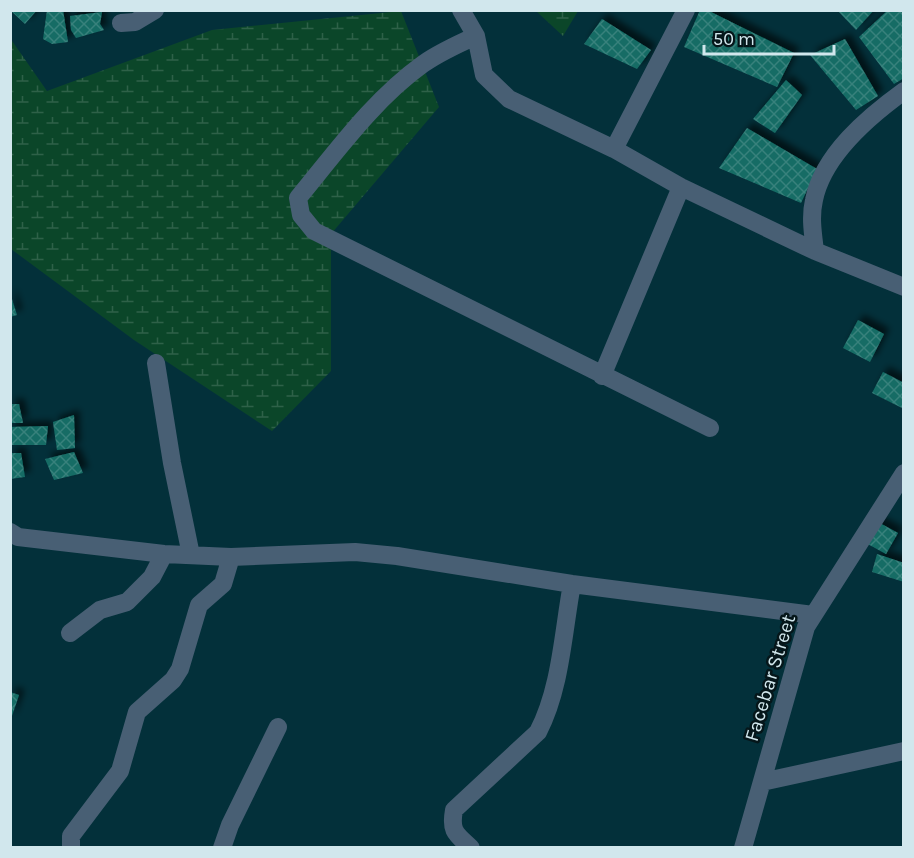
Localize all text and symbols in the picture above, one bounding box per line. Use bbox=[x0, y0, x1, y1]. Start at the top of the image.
scale bar bbox=[704, 18, 834, 56]
text: 50 m bbox=[713, 28, 755, 50]
street label: Facebar Street bbox=[740, 611, 800, 744]

